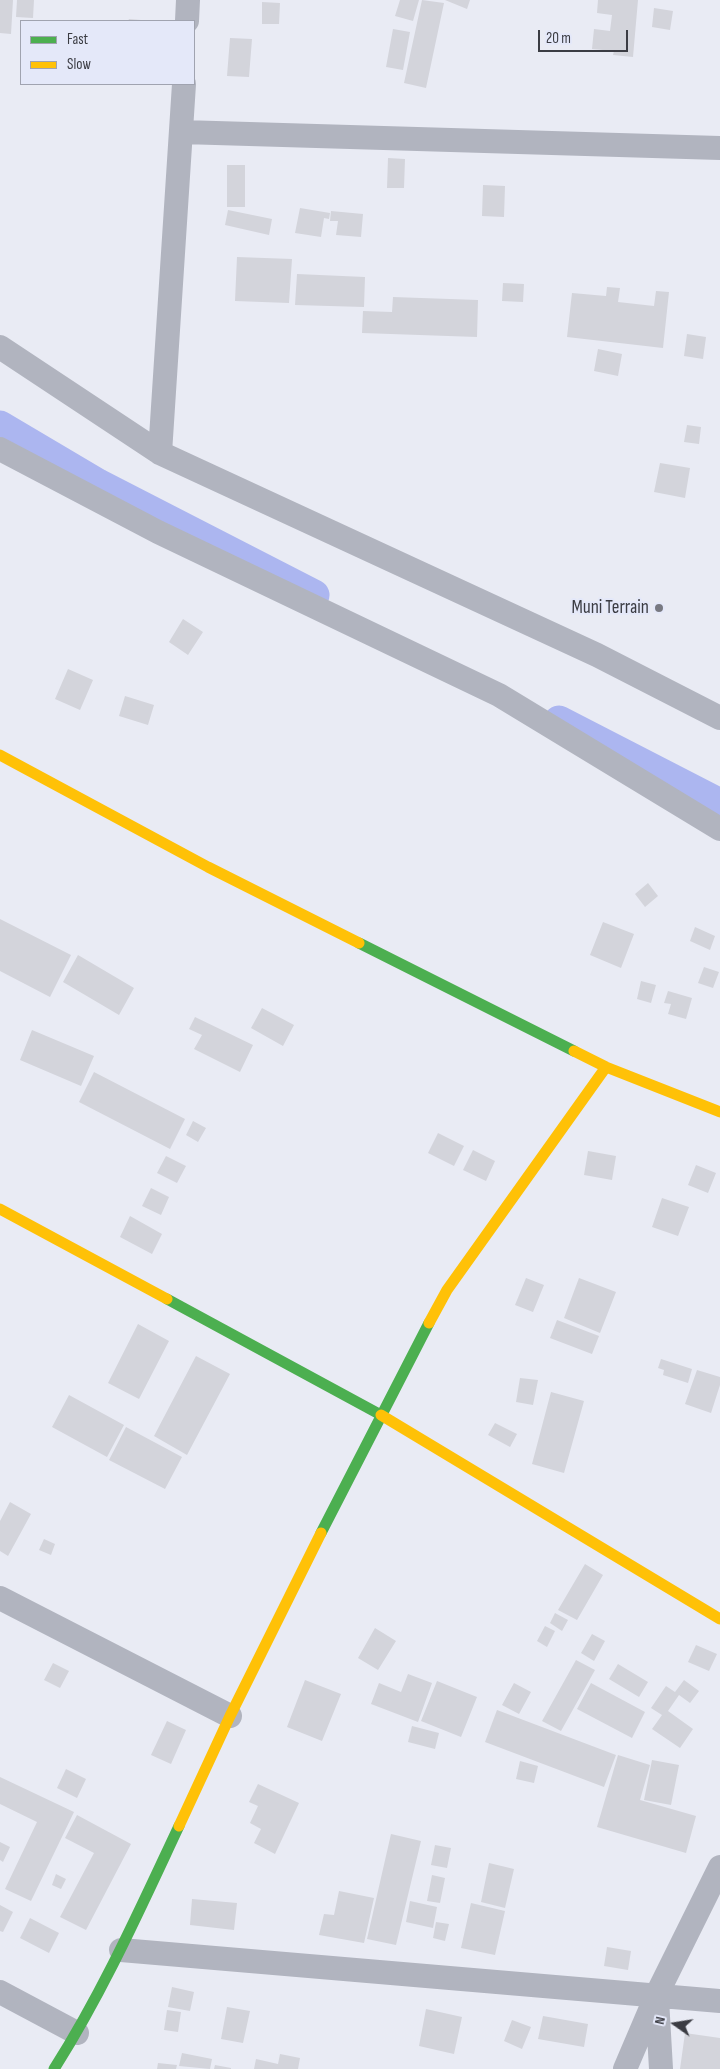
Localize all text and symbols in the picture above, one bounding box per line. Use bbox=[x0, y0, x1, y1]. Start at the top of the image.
legend bbox=[20, 20, 195, 85]
scale bar bbox=[540, 20, 630, 52]
text: 20 m bbox=[546, 29, 571, 48]
text: Fast bbox=[67, 30, 88, 49]
text: Slow bbox=[67, 55, 91, 74]
place label: Muni Terrain bbox=[571, 597, 649, 619]
marker: Muni Terrain bbox=[653, 602, 665, 614]
north arrow bbox=[650, 1999, 700, 2049]
text: N bbox=[651, 2015, 669, 2026]

